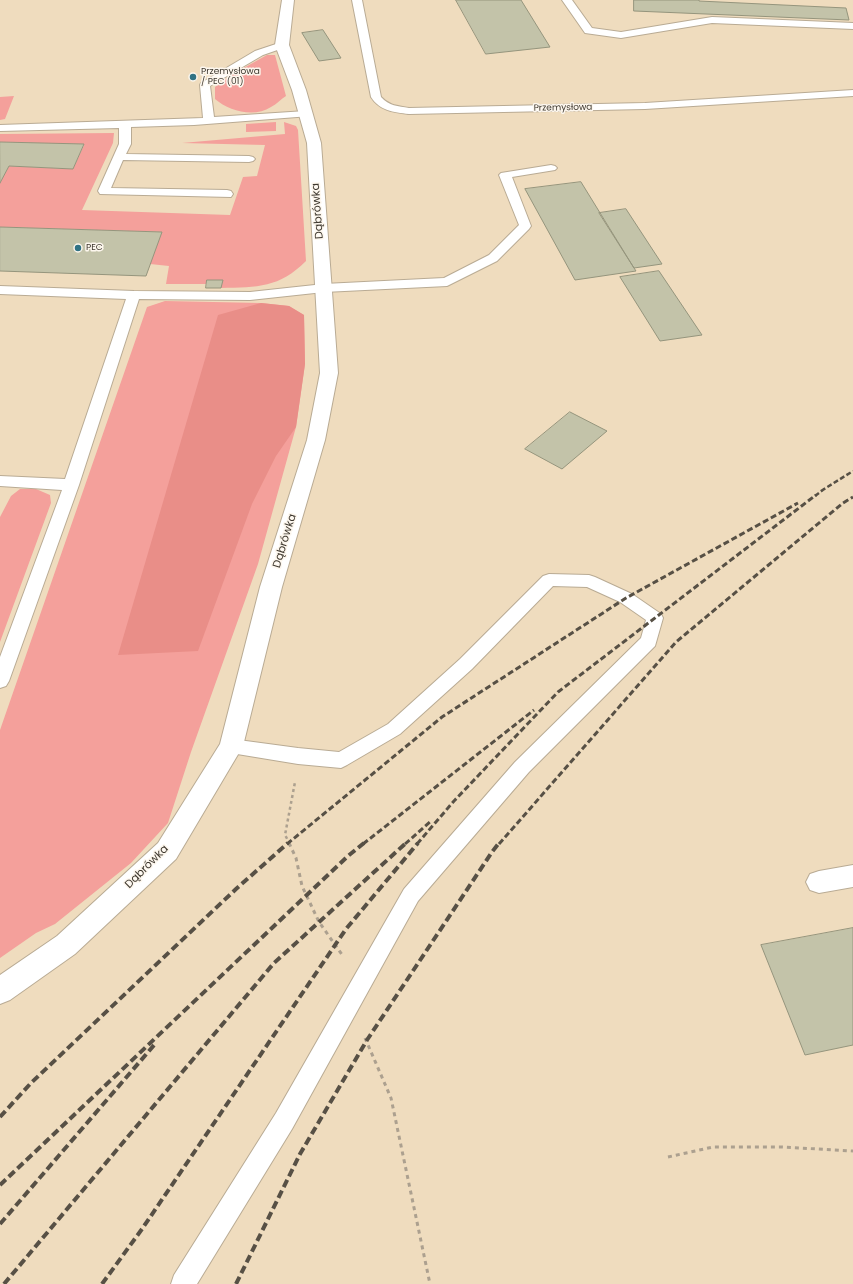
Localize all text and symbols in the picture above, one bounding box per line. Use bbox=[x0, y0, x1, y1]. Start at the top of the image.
place label: Przemysłowa / PEC (01) bbox=[201, 67, 260, 88]
marker: Przemysłowa / PEC (01) bbox=[188, 72, 198, 82]
street label: Przemysłowa bbox=[534, 102, 592, 114]
street label: Dąbrówka bbox=[309, 183, 327, 239]
marker: PEC bbox=[73, 243, 83, 253]
place label: PEC bbox=[86, 243, 103, 253]
street label: Dąbrówka bbox=[271, 512, 299, 570]
street label: Dąbrówka bbox=[123, 843, 171, 891]

